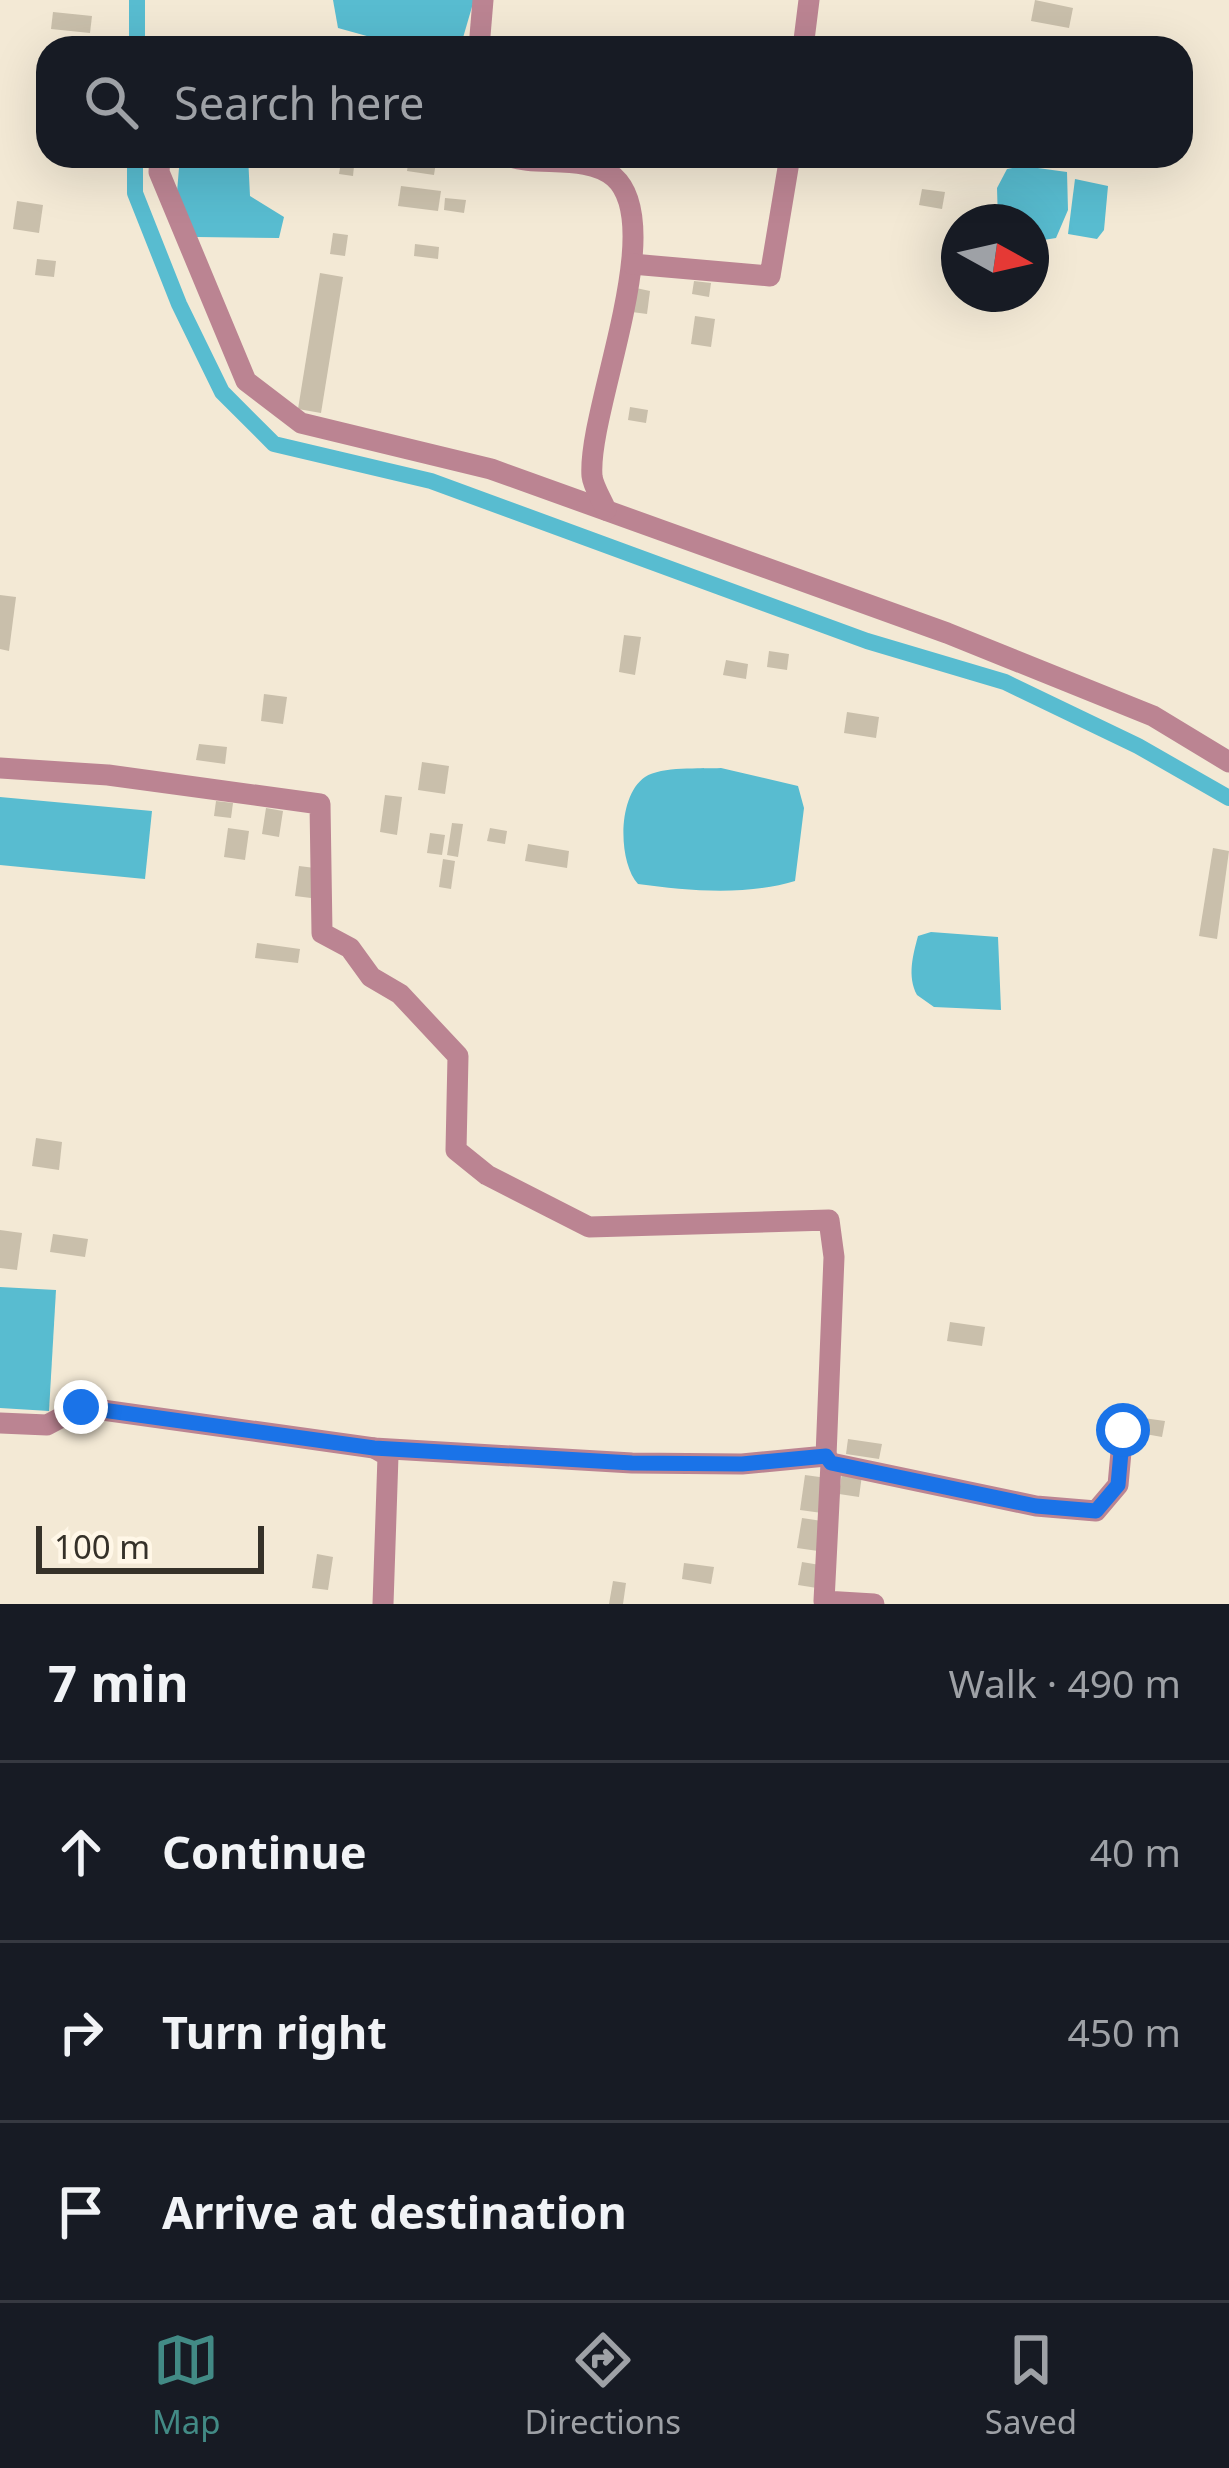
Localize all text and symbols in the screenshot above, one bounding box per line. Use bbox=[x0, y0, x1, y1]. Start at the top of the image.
search box bbox=[36, 36, 1193, 168]
icon: search bbox=[78, 69, 144, 135]
text: Search here bbox=[174, 72, 424, 133]
north arrow bbox=[941, 204, 1049, 312]
route end bbox=[54, 1380, 108, 1434]
route start bbox=[1096, 1403, 1150, 1457]
scale bar bbox=[36, 1520, 264, 1573]
text: 100 m bbox=[54, 1524, 150, 1569]
text: 7 min bbox=[48, 1647, 189, 1717]
text: Walk · 490 m bbox=[948, 1656, 1181, 1709]
icon: ahead bbox=[48, 1819, 114, 1885]
text: Continue bbox=[162, 1821, 367, 1882]
text: 40 m bbox=[1090, 1825, 1181, 1878]
icon: right bbox=[48, 1999, 114, 2065]
text: Turn right bbox=[162, 2001, 387, 2062]
text: 450 m bbox=[1067, 2005, 1181, 2058]
icon: arrive bbox=[48, 2179, 114, 2245]
text: Arrive at destination bbox=[162, 2181, 627, 2242]
tab: Map bbox=[152, 2327, 221, 2444]
tab: Directions bbox=[524, 2327, 681, 2444]
tab: Saved bbox=[985, 2327, 1077, 2444]

